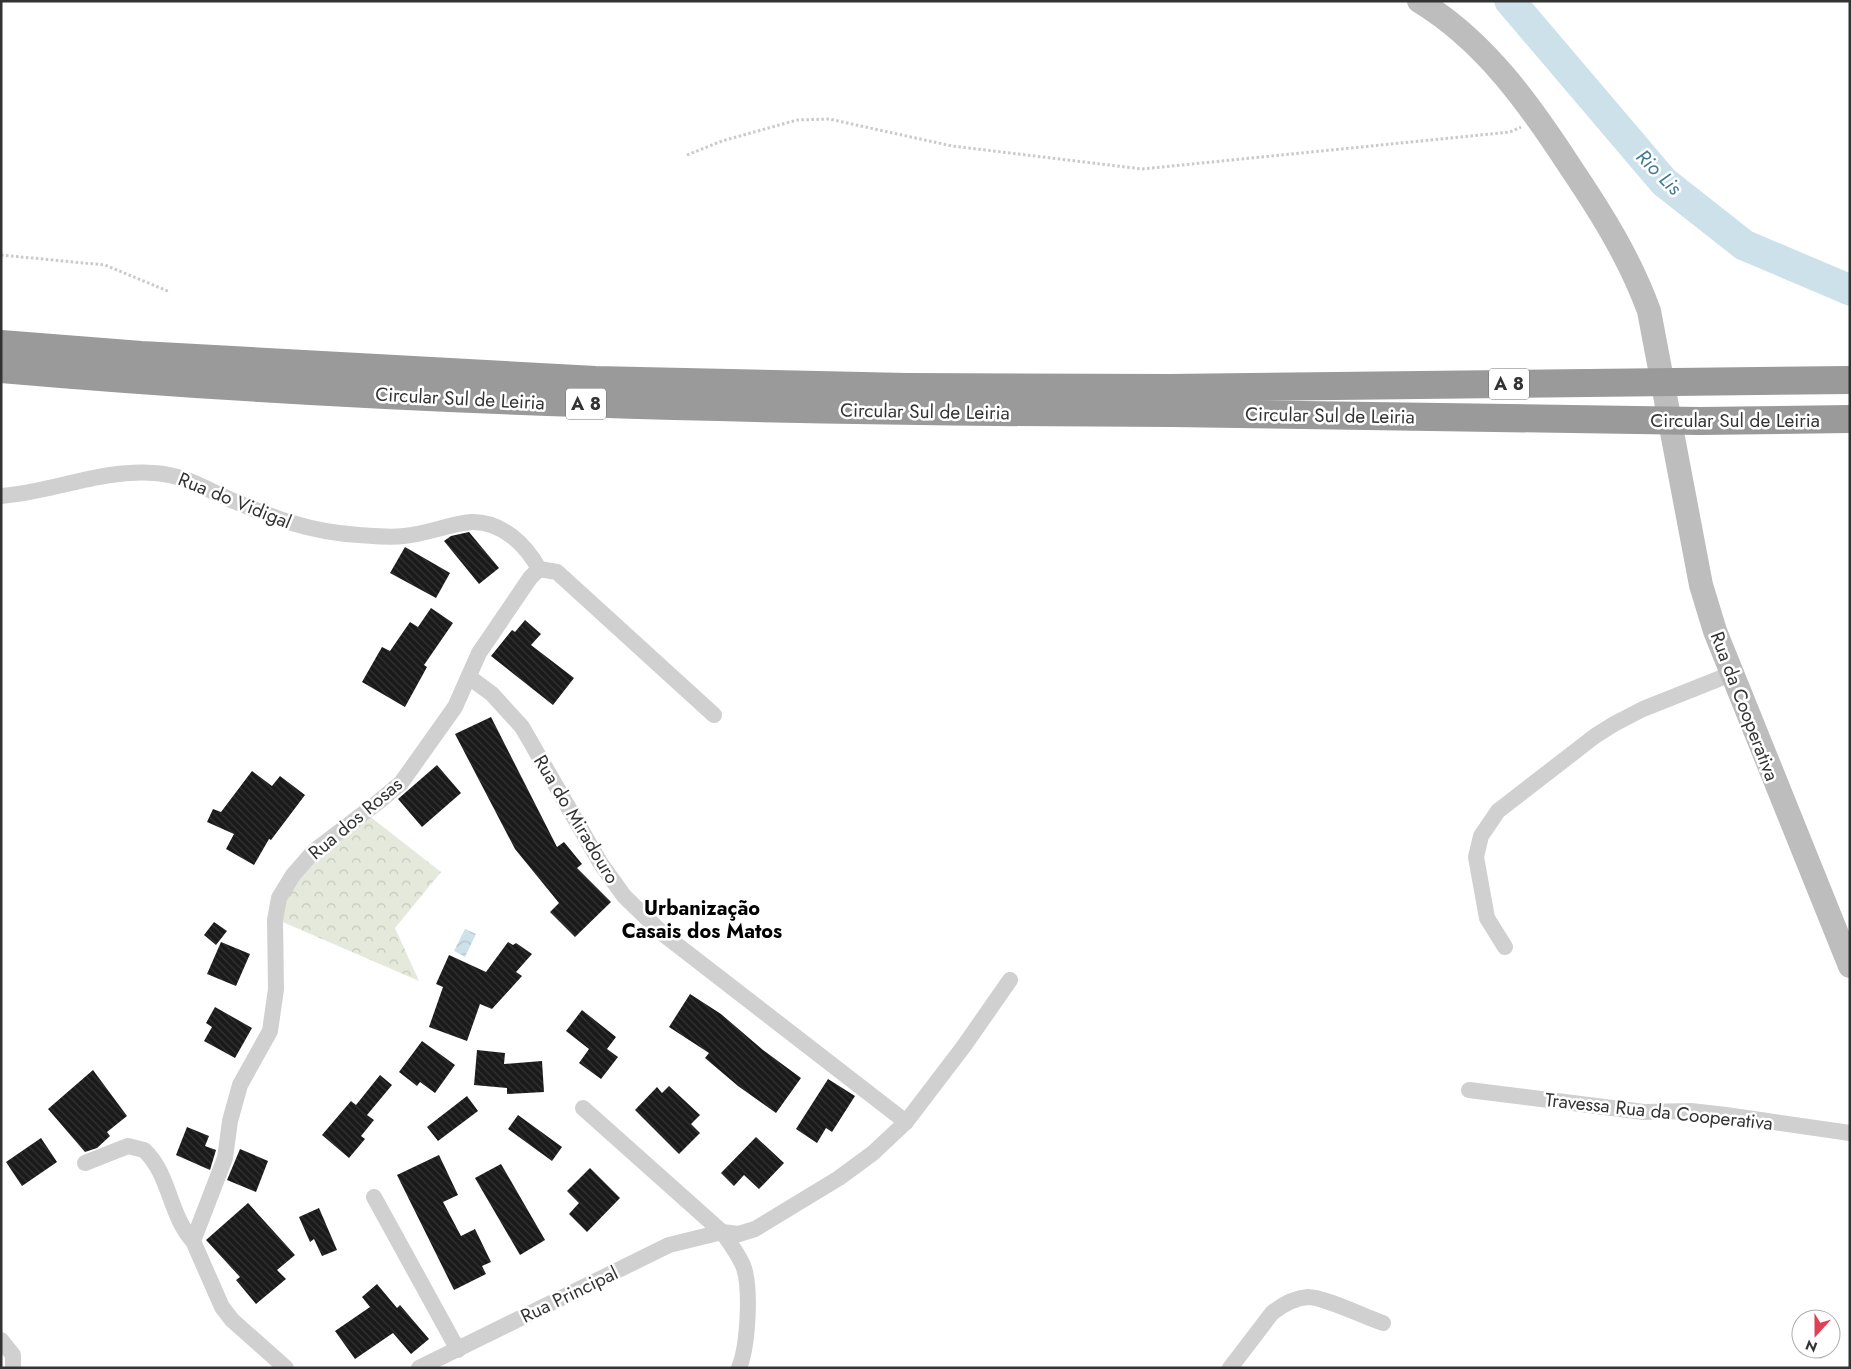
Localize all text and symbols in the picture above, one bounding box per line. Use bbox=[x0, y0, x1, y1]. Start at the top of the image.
water label: Rio Lis bbox=[1629, 143, 1688, 202]
road number: A 8 bbox=[1489, 368, 1529, 399]
street label: Circular Sul de Leiria bbox=[375, 381, 545, 416]
road number: A 8 bbox=[566, 388, 606, 419]
street label: Circular Sul de Leiria bbox=[840, 397, 1010, 426]
street label: Circular Sul de Leiria bbox=[1245, 401, 1415, 430]
street label: Circular Sul de Leiria bbox=[1650, 407, 1820, 434]
street label: Rua do Vidigal bbox=[174, 465, 295, 535]
street label: Rua da Cooperativa bbox=[1704, 628, 1785, 785]
street label: Rua do Miradouro bbox=[527, 750, 626, 889]
street label: Rua dos Rosas bbox=[302, 771, 408, 866]
district label: Urbanização Casais dos Matos bbox=[622, 894, 782, 946]
street label: Travessa Rua da Cooperativa bbox=[1544, 1086, 1774, 1137]
street label: Rua Principal bbox=[516, 1259, 622, 1330]
north arrow bbox=[1791, 1309, 1841, 1359]
text: N bbox=[1803, 1335, 1820, 1357]

